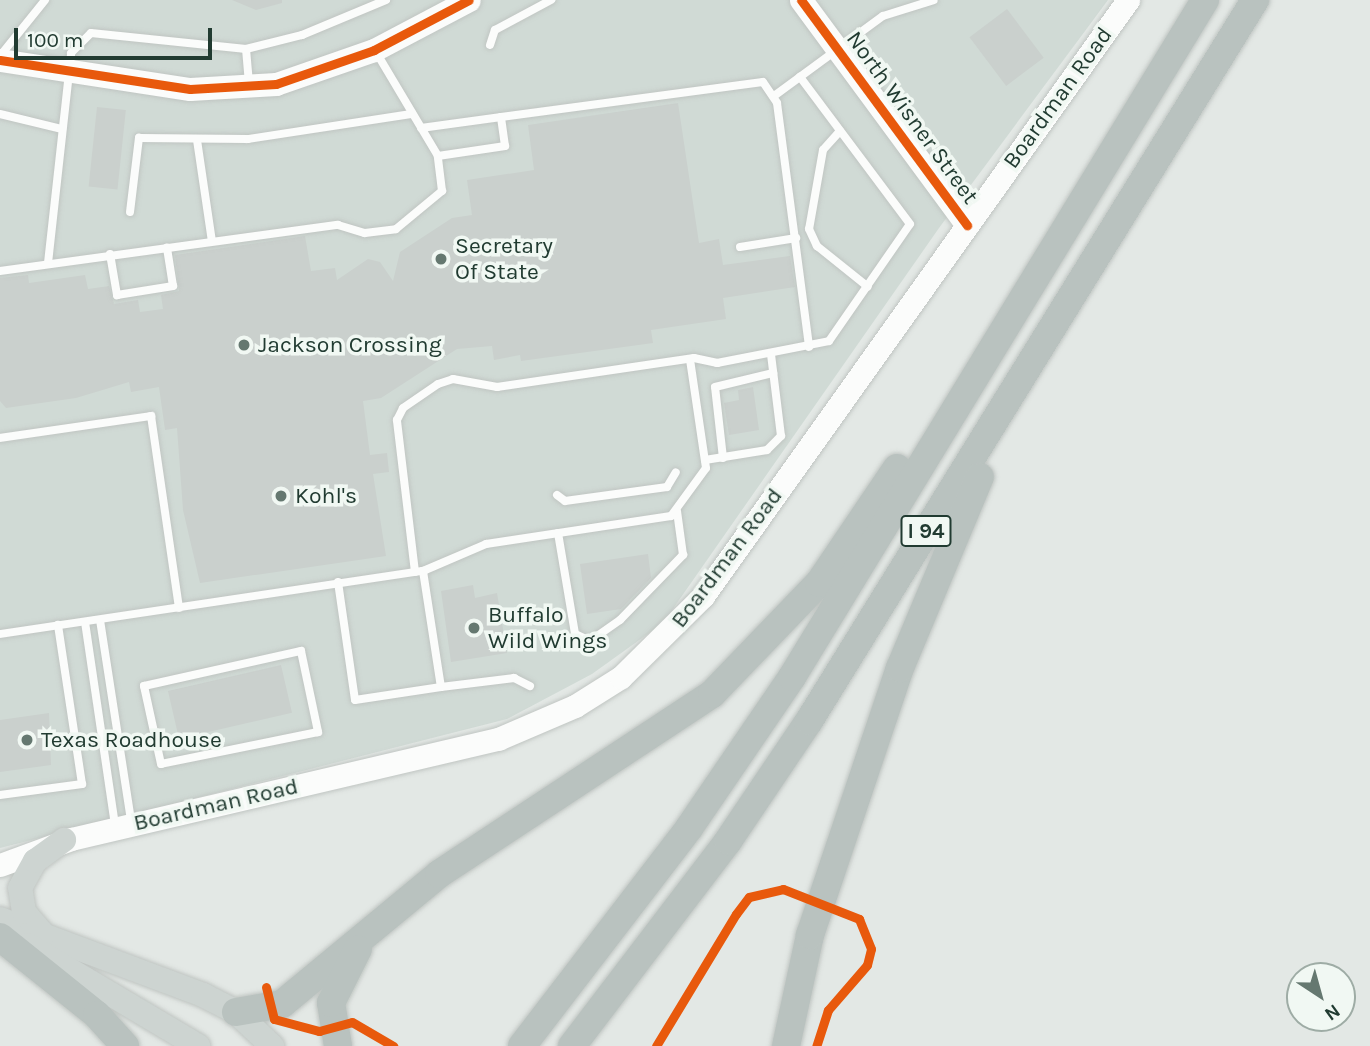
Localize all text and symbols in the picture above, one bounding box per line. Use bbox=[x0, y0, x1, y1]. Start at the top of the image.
scale bar bbox=[18, 14, 215, 58]
street label: Boardman Road bbox=[997, 22, 1119, 174]
street label: North Wisner Street bbox=[840, 26, 984, 210]
text: 100 m bbox=[27, 28, 84, 52]
place label: Secretary Of State bbox=[455, 232, 553, 286]
marker: Secretary Of State bbox=[433, 251, 449, 267]
place label: Jackson Crossing bbox=[258, 331, 442, 359]
marker: Jackson Crossing bbox=[236, 337, 252, 353]
place label: Kohl's bbox=[295, 482, 357, 510]
street label: Boardman Road bbox=[665, 483, 789, 633]
marker: Kohl's bbox=[273, 488, 289, 504]
road number: I 94 bbox=[900, 514, 952, 548]
place label: Buffalo Wild Wings bbox=[488, 601, 607, 655]
marker: Buffalo Wild Wings bbox=[466, 620, 482, 636]
place label: Texas Roadhouse bbox=[41, 726, 222, 754]
marker: Texas Roadhouse bbox=[19, 732, 35, 748]
street label: Boardman Road bbox=[131, 773, 301, 837]
north arrow bbox=[1286, 962, 1356, 1032]
text: N bbox=[1320, 999, 1344, 1025]

